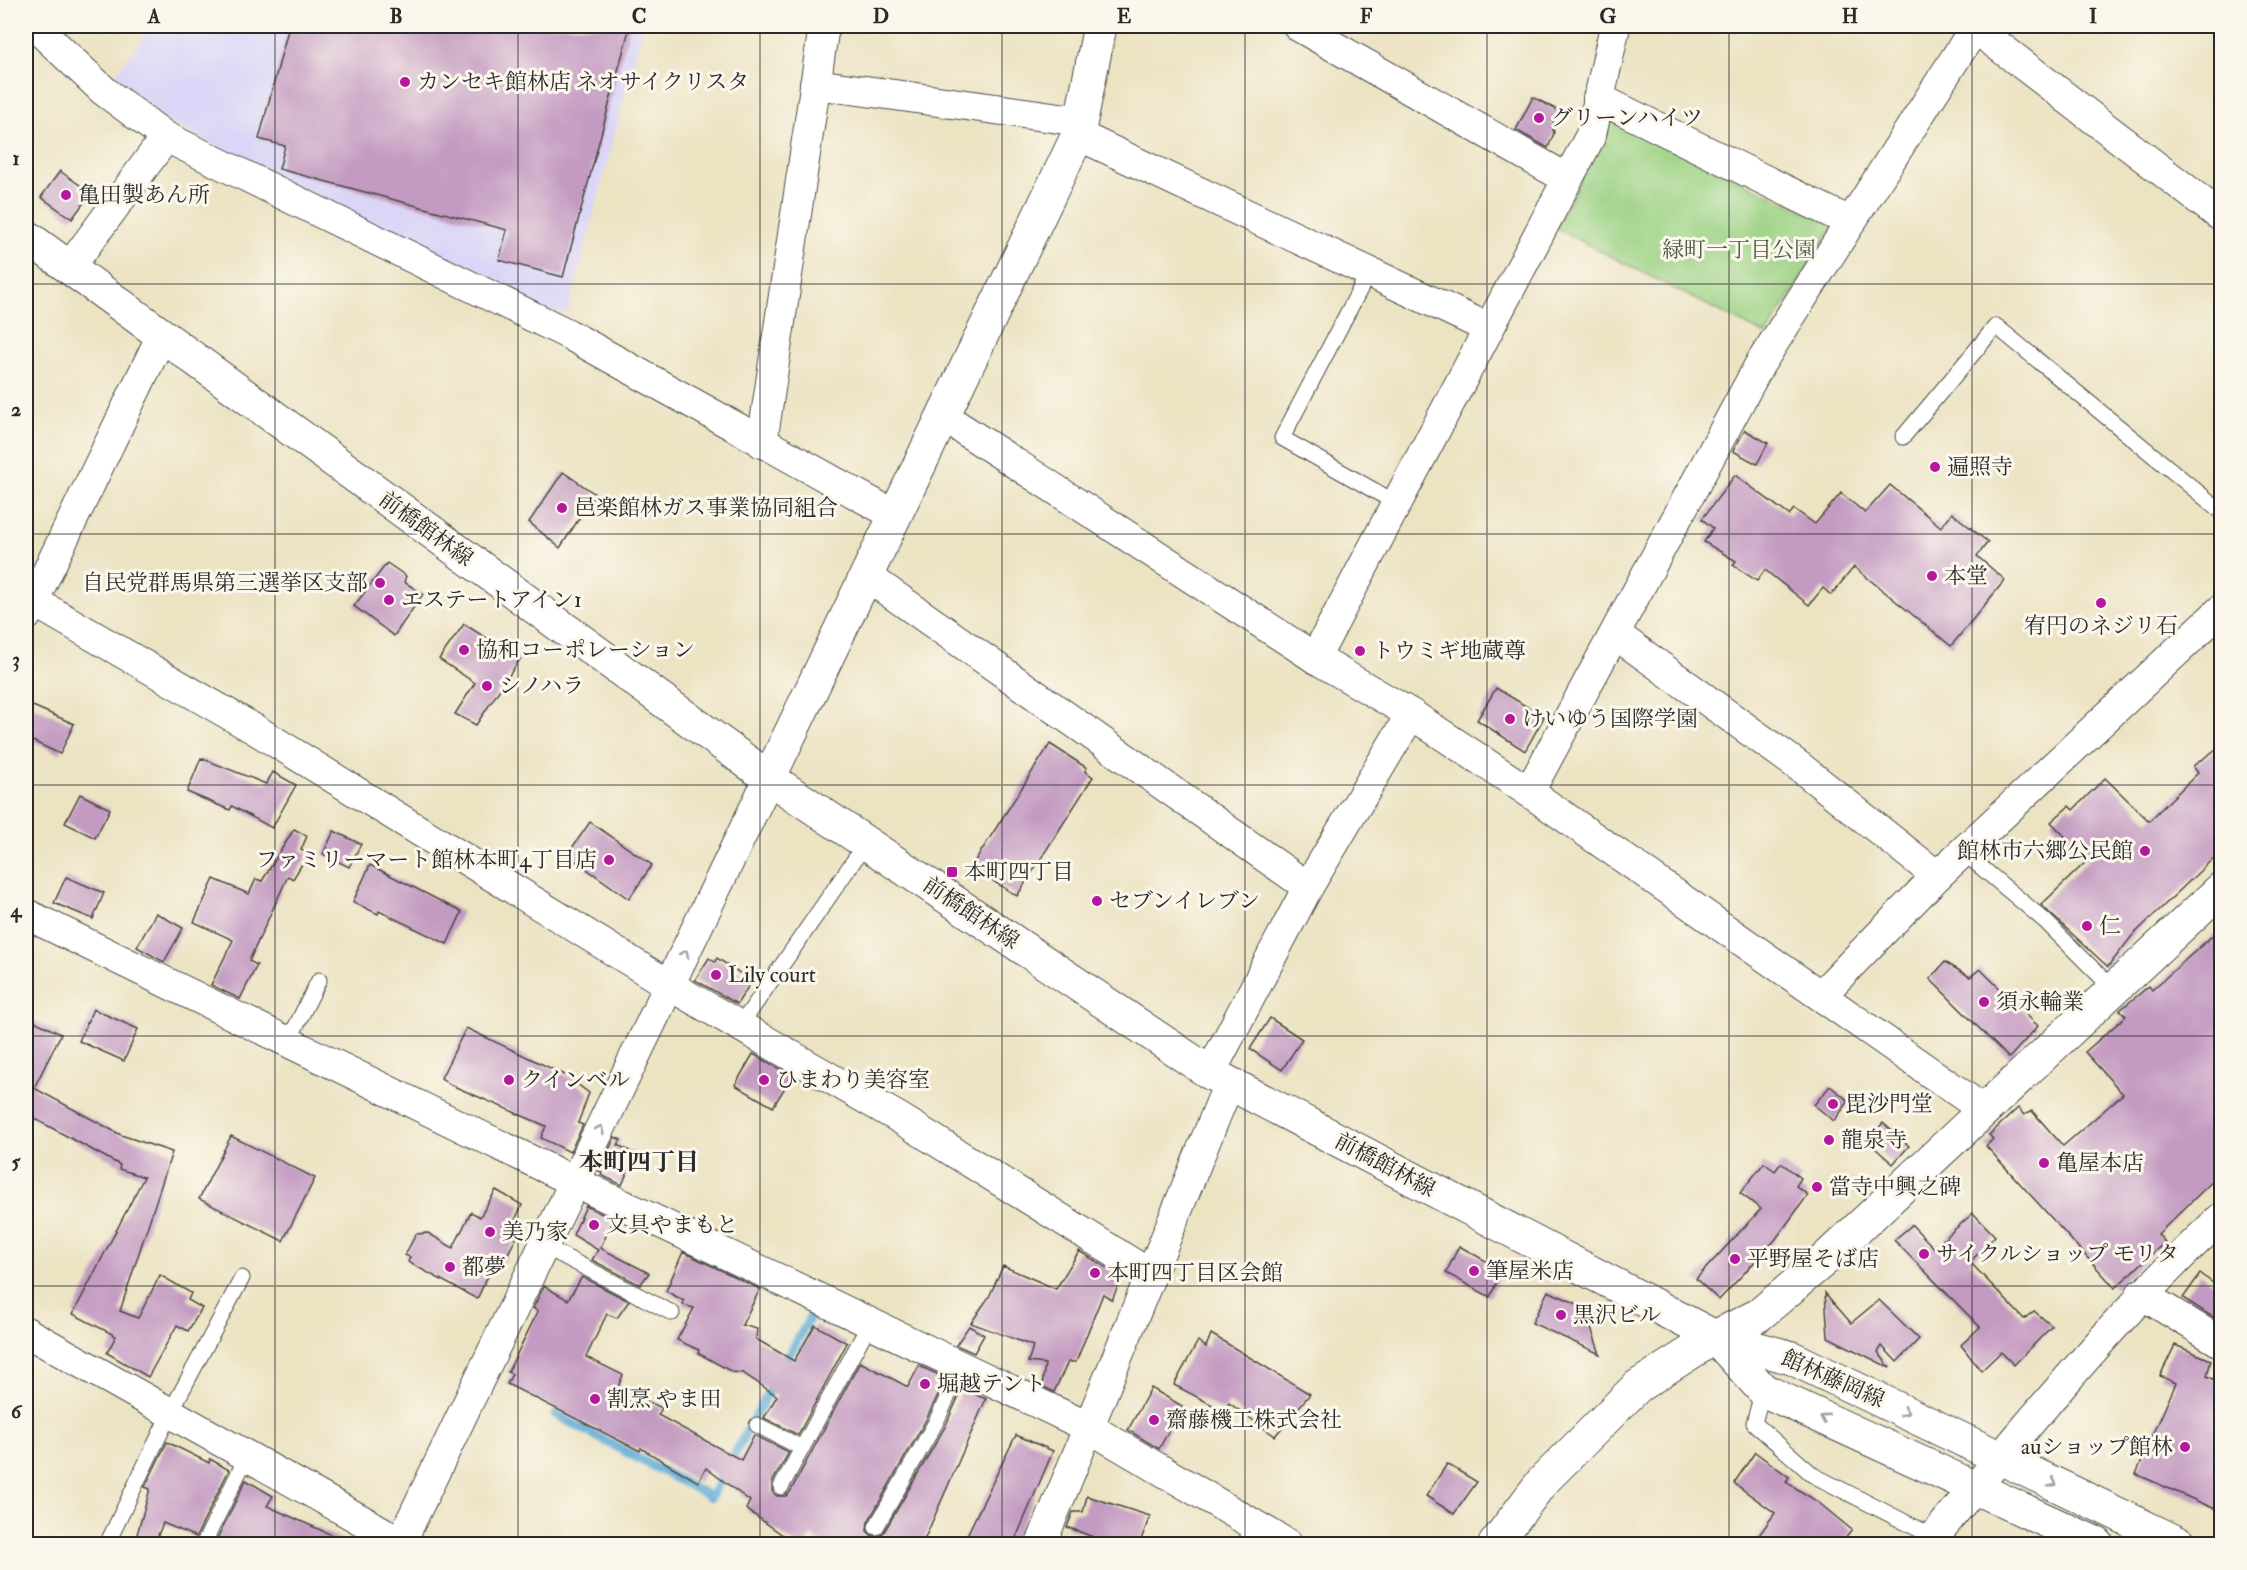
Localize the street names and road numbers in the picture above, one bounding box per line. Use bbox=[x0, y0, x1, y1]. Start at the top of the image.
street label: 前橋館林線 bbox=[373, 485, 479, 573]
street label: 前橋館林線 bbox=[918, 871, 1024, 955]
street label: 前橋館林線 bbox=[1330, 1127, 1440, 1203]
street label: 館林藤岡線 bbox=[1777, 1344, 1889, 1414]

